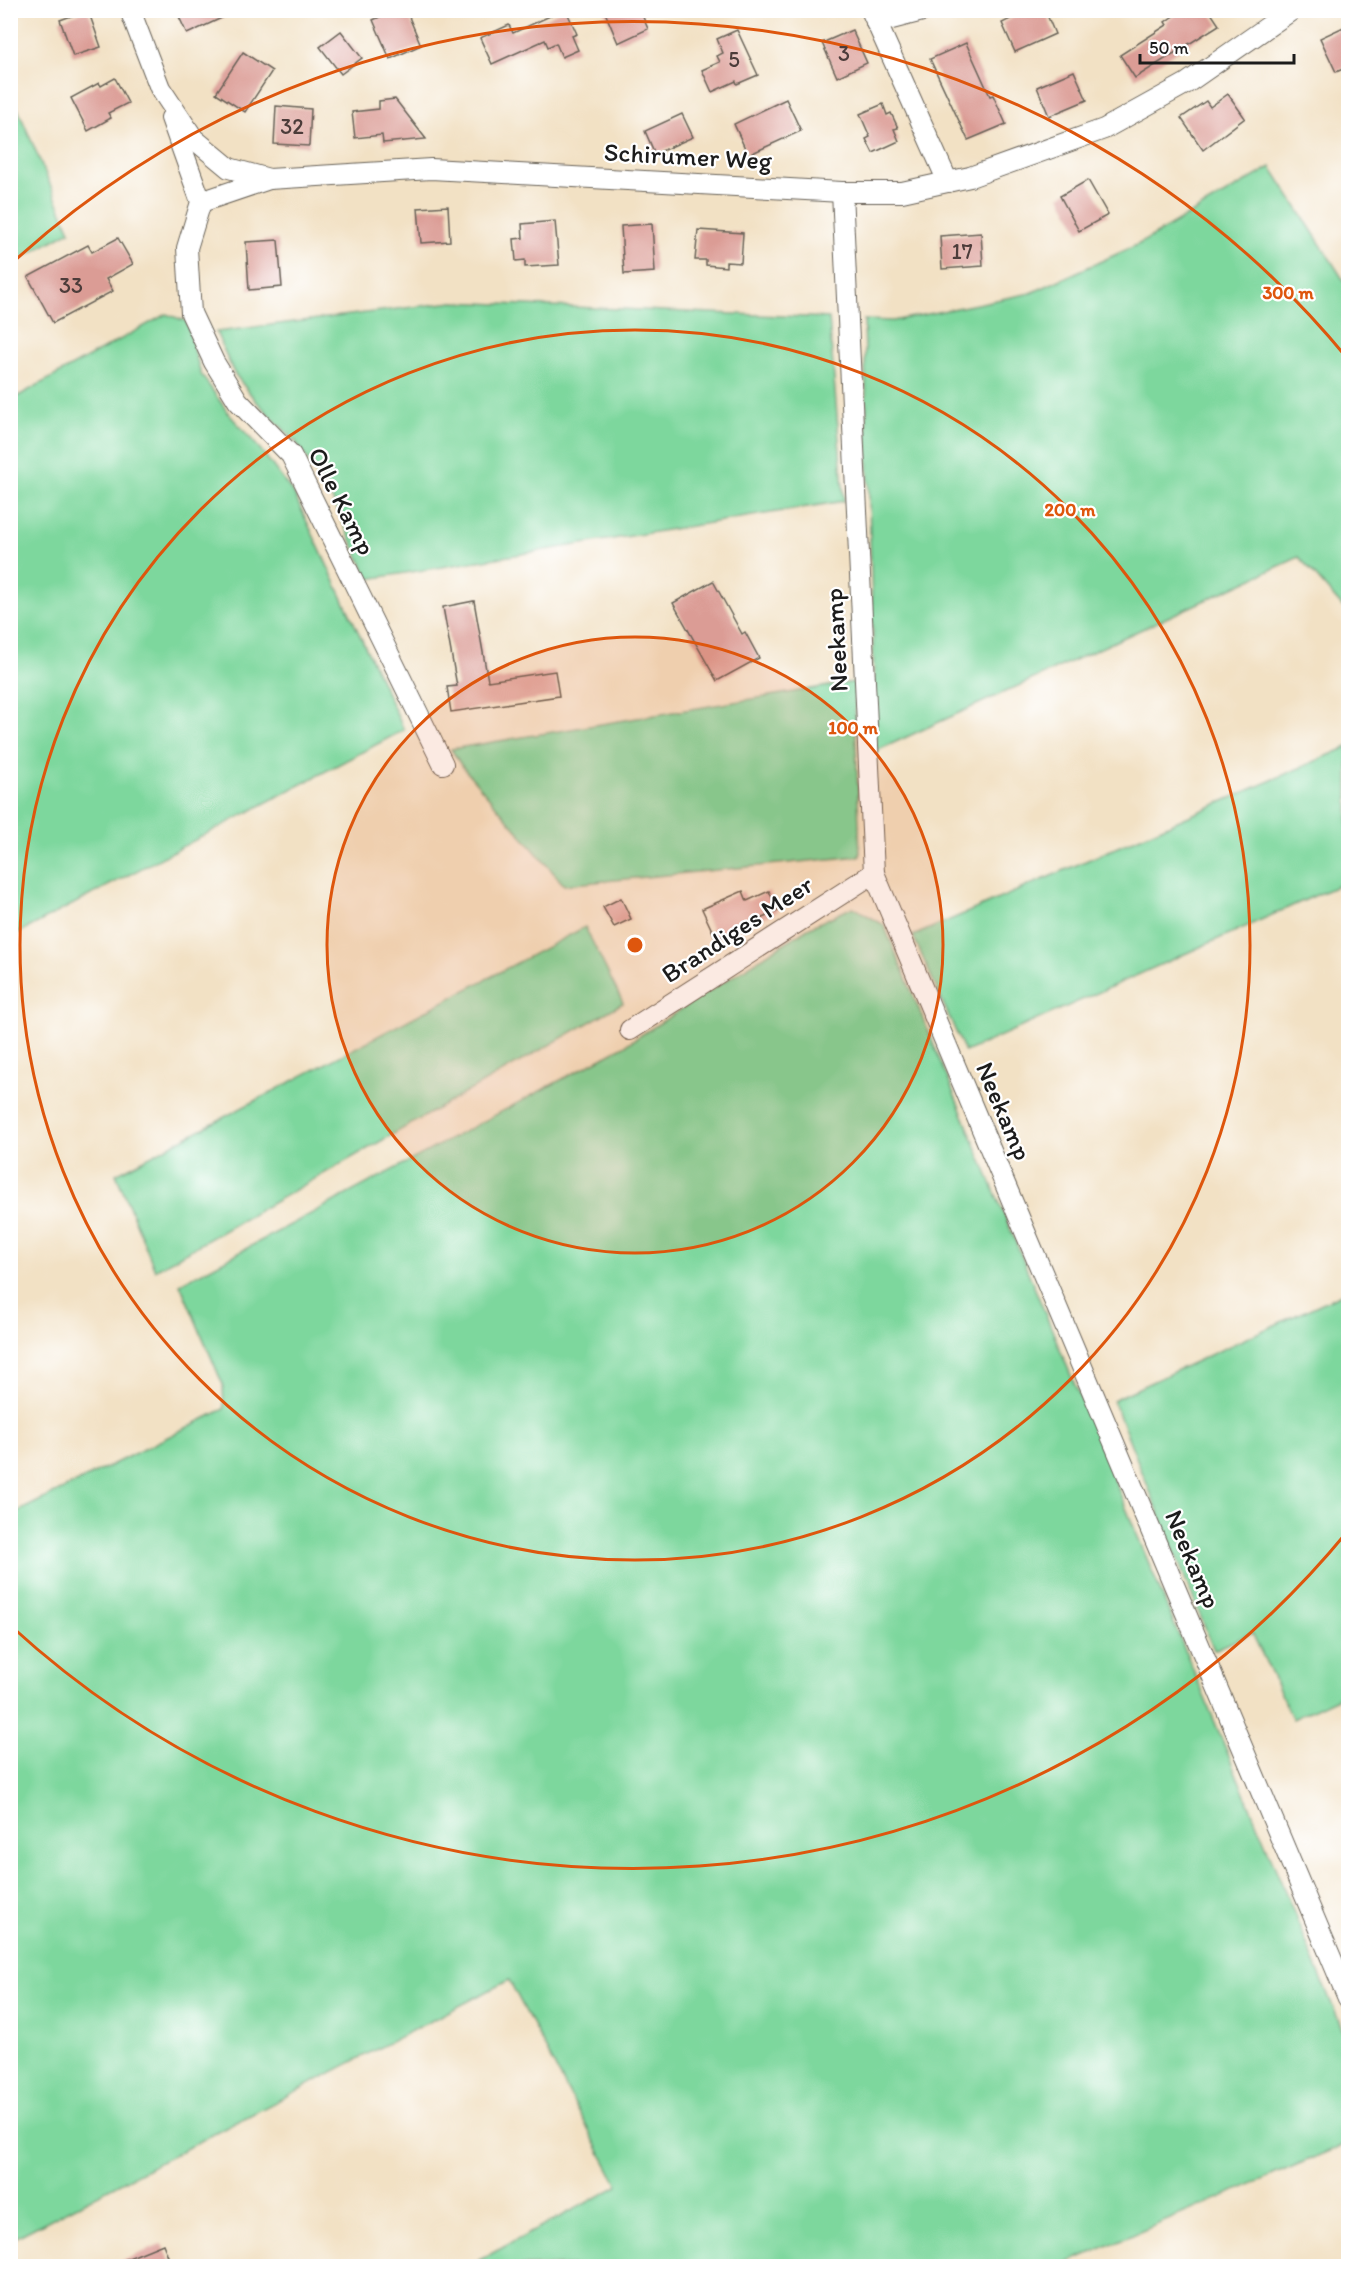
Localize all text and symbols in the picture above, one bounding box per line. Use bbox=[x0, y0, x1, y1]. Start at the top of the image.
scale bar bbox=[1140, 27, 1294, 65]
text: 50 m bbox=[1149, 37, 1189, 59]
house number: 3 bbox=[838, 40, 850, 67]
house number: 5 bbox=[728, 46, 740, 73]
house number: 32 bbox=[280, 113, 304, 140]
street label: Schirumer Weg bbox=[603, 136, 774, 176]
house number: 17 bbox=[951, 238, 973, 265]
house number: 33 bbox=[59, 272, 83, 299]
text: 300 m bbox=[1262, 282, 1314, 304]
street label: Olle Kamp bbox=[301, 442, 383, 560]
text: 200 m bbox=[1045, 499, 1096, 521]
street label: Neekamp bbox=[817, 587, 855, 693]
text: 100 m bbox=[828, 717, 879, 739]
street label: Brandiges Meer bbox=[655, 868, 819, 990]
centre of rings bbox=[625, 935, 645, 955]
street label: Neekamp bbox=[969, 1057, 1039, 1165]
street label: Neekamp bbox=[1158, 1505, 1228, 1613]

